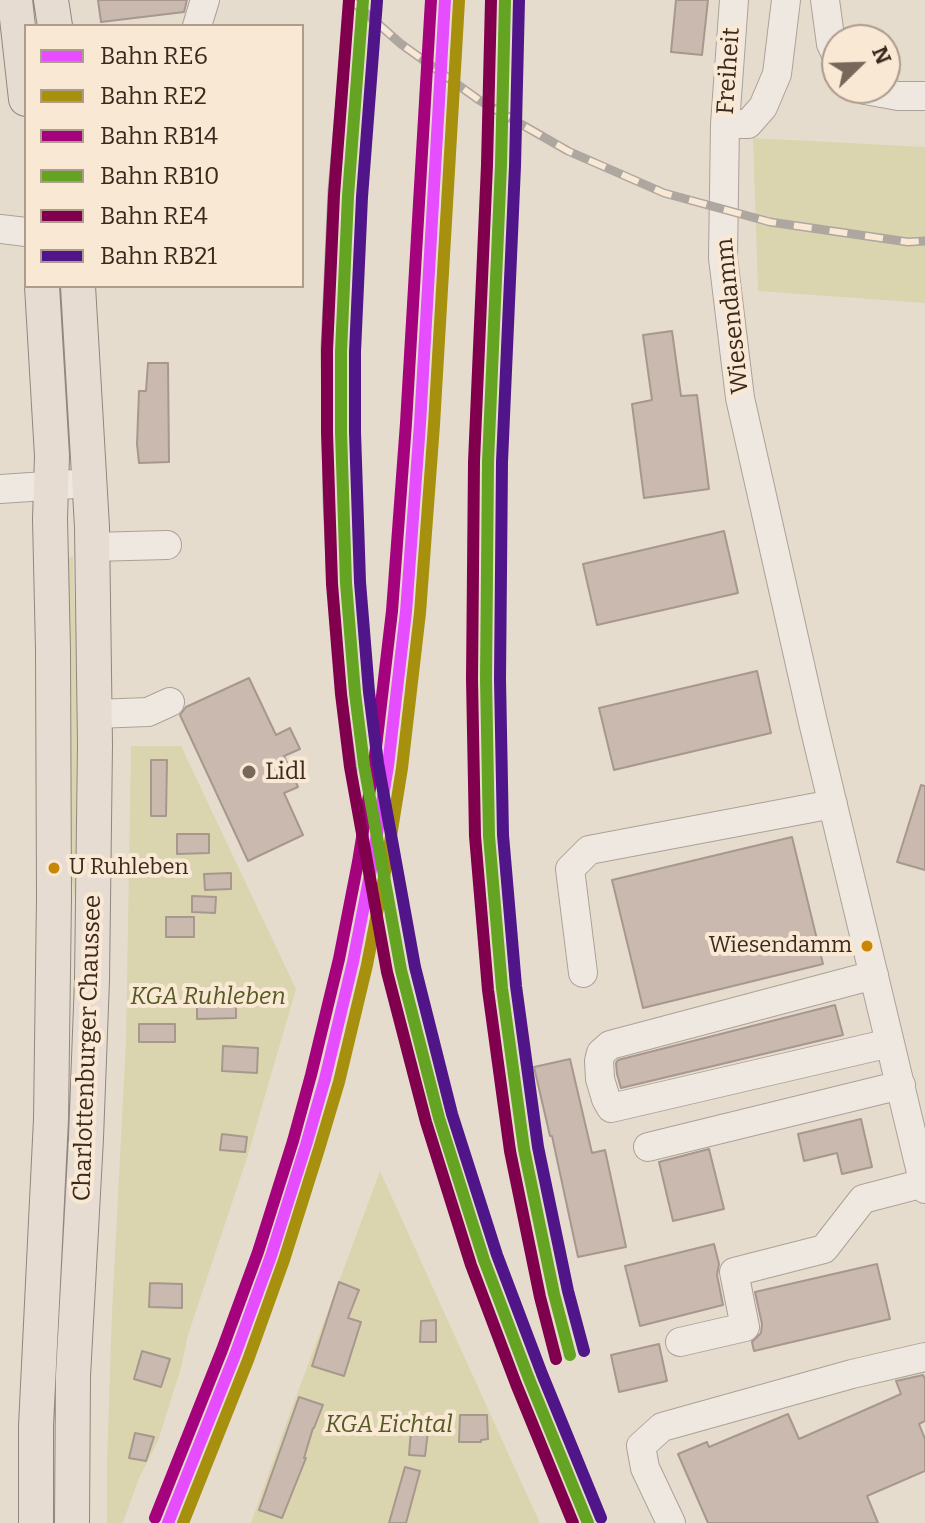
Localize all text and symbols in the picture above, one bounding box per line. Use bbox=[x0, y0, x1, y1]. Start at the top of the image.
legend bbox=[24, 24, 304, 288]
north arrow bbox=[821, 24, 901, 104]
street label: Freiheit bbox=[712, 26, 746, 116]
text: Bahn RE6 bbox=[100, 42, 208, 70]
text: N bbox=[866, 42, 897, 68]
text: Bahn RE2 bbox=[100, 82, 207, 110]
text: Bahn RB14 bbox=[100, 122, 218, 150]
text: Bahn RB10 bbox=[100, 162, 219, 190]
text: Bahn RE4 bbox=[100, 202, 208, 230]
street label: Wiesendamm bbox=[711, 237, 755, 395]
text: Bahn RB21 bbox=[100, 242, 217, 270]
place label: Lidl bbox=[265, 758, 306, 786]
marker: Lidl bbox=[240, 763, 258, 781]
place label: U Ruhleben bbox=[69, 855, 188, 881]
marker: U Ruhleben bbox=[46, 860, 62, 876]
street label: Charlottenburger Chaussee bbox=[68, 894, 108, 1202]
place label: Wiesendamm bbox=[709, 933, 852, 959]
marker: Wiesendamm bbox=[859, 938, 875, 954]
park label: KGA Ruhleben bbox=[130, 983, 286, 1011]
park label: KGA Eichtal bbox=[325, 1411, 453, 1439]

